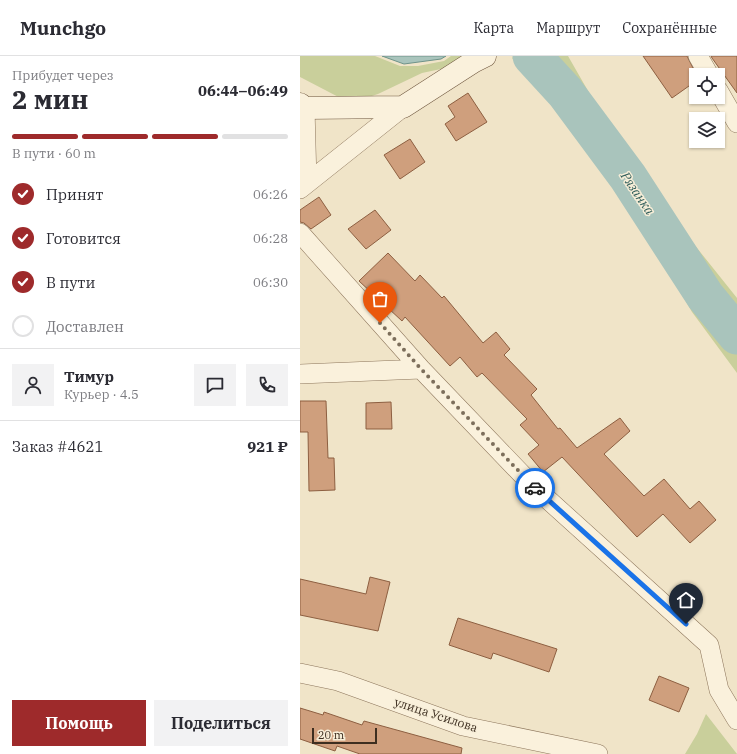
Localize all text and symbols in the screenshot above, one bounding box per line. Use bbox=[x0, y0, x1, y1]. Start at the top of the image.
text: Munchgo bbox=[20, 16, 106, 40]
text: Карта bbox=[473, 19, 514, 37]
text: Маршрут bbox=[536, 19, 600, 37]
text: Сохранённые bbox=[622, 19, 717, 37]
text: Прибудет через bbox=[12, 67, 114, 84]
map controls bbox=[689, 68, 725, 148]
button: locate bbox=[689, 68, 725, 104]
text: 06:44–06:49 bbox=[198, 81, 288, 100]
text: 2 мин bbox=[12, 82, 88, 116]
button: layers bbox=[689, 112, 725, 148]
text: В пути · 60 m bbox=[12, 145, 96, 162]
water label: Рязанка bbox=[616, 168, 658, 218]
icon: check bbox=[12, 183, 34, 205]
text: Принят bbox=[46, 185, 103, 204]
text: 06:26 bbox=[253, 186, 288, 203]
icon: check bbox=[12, 227, 34, 249]
text: Готовится bbox=[46, 229, 121, 248]
text: 06:28 bbox=[253, 230, 288, 247]
icon: check bbox=[12, 271, 34, 293]
text: В пути bbox=[46, 273, 95, 292]
text: 06:30 bbox=[253, 274, 288, 291]
pin bbox=[363, 282, 397, 323]
icon: bag bbox=[369, 288, 391, 310]
text: Доставлен bbox=[46, 317, 124, 336]
button: person bbox=[12, 364, 54, 406]
button: chat bbox=[194, 364, 236, 406]
button: phone bbox=[246, 364, 288, 406]
text: Тимур bbox=[64, 367, 114, 386]
text: Курьер · 4.5 bbox=[64, 386, 139, 403]
text: Заказ #4621 bbox=[12, 437, 104, 456]
text: 921 ₽ bbox=[247, 437, 288, 456]
courier bbox=[515, 468, 555, 508]
icon: car bbox=[524, 477, 546, 499]
pin bbox=[669, 583, 703, 624]
icon: home bbox=[675, 589, 697, 611]
street label: улица Усилова bbox=[393, 694, 480, 735]
button: Помощь bbox=[12, 700, 146, 746]
button: Поделиться bbox=[154, 700, 288, 746]
scale bar bbox=[312, 726, 377, 745]
text: 20 m bbox=[318, 728, 344, 742]

